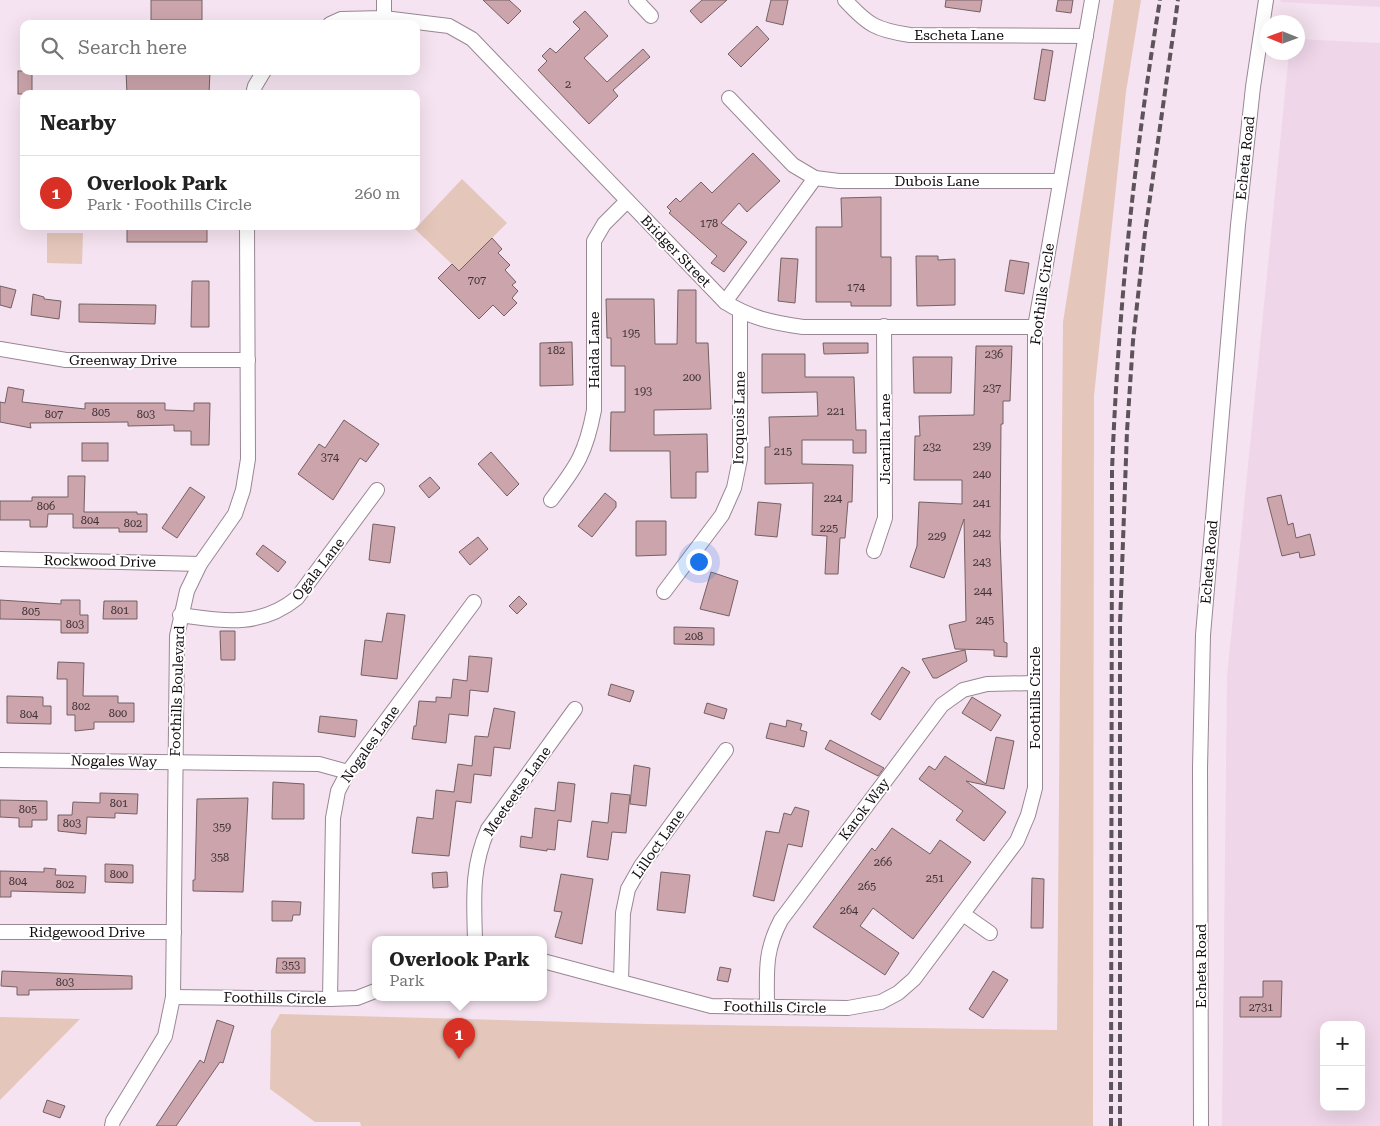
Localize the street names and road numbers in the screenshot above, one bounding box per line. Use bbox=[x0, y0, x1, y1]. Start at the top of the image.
street label: Escheta Lane bbox=[914, 27, 1004, 43]
street label: Echeta Road bbox=[1233, 115, 1257, 201]
street label: Dubois Lane bbox=[894, 173, 980, 189]
street label: Bridger Street bbox=[638, 212, 714, 290]
street label: Foothills Circle bbox=[1027, 242, 1057, 346]
street label: Haida Lane bbox=[586, 311, 602, 388]
street label: Greenway Drive bbox=[69, 352, 177, 368]
street label: Iroquois Lane bbox=[730, 371, 748, 465]
street label: Jicarilla Lane bbox=[877, 393, 893, 484]
street label: Echeta Road bbox=[1197, 519, 1221, 605]
street label: Ogala Lane bbox=[289, 534, 348, 603]
street label: Rockwood Drive bbox=[44, 552, 157, 570]
street label: Foothills Boulevard bbox=[167, 625, 187, 757]
street label: Foothills Circle bbox=[1027, 646, 1043, 749]
street label: Nogales Lane bbox=[338, 702, 403, 786]
street label: Meeteetse Lane bbox=[480, 743, 554, 839]
street label: Nogales Way bbox=[71, 752, 158, 770]
street label: Karok Way bbox=[836, 774, 893, 843]
street label: Lilloct Lane bbox=[628, 806, 688, 881]
street label: Ridgewood Drive bbox=[29, 924, 145, 940]
street label: Echeta Road bbox=[1193, 924, 1209, 1008]
street label: Foothills Circle bbox=[224, 989, 327, 1007]
street label: Foothills Circle bbox=[724, 998, 827, 1016]

